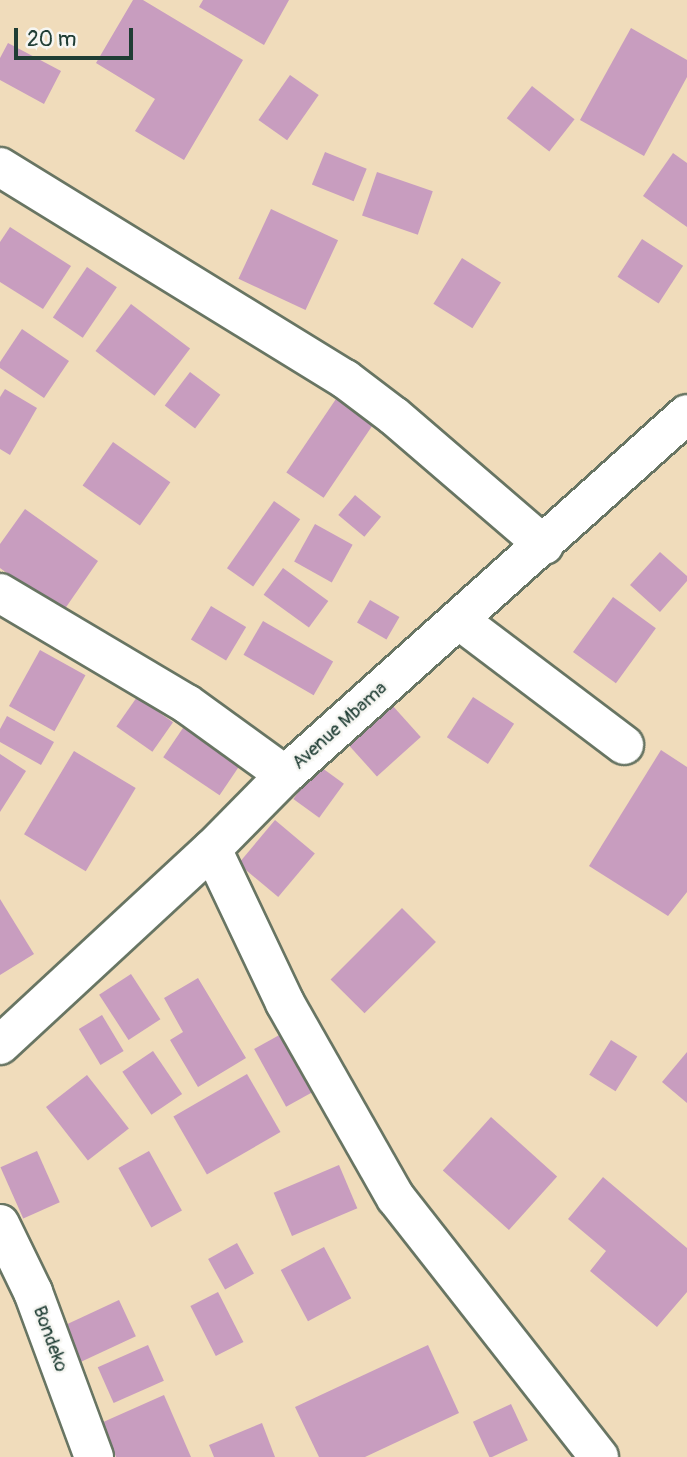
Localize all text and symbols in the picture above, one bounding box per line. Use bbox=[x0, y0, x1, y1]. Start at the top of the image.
scale bar bbox=[18, 14, 136, 58]
text: 20 m bbox=[27, 26, 76, 53]
street label: Avenue Mbama bbox=[288, 677, 392, 775]
street label: Bondeko bbox=[28, 1303, 72, 1375]

